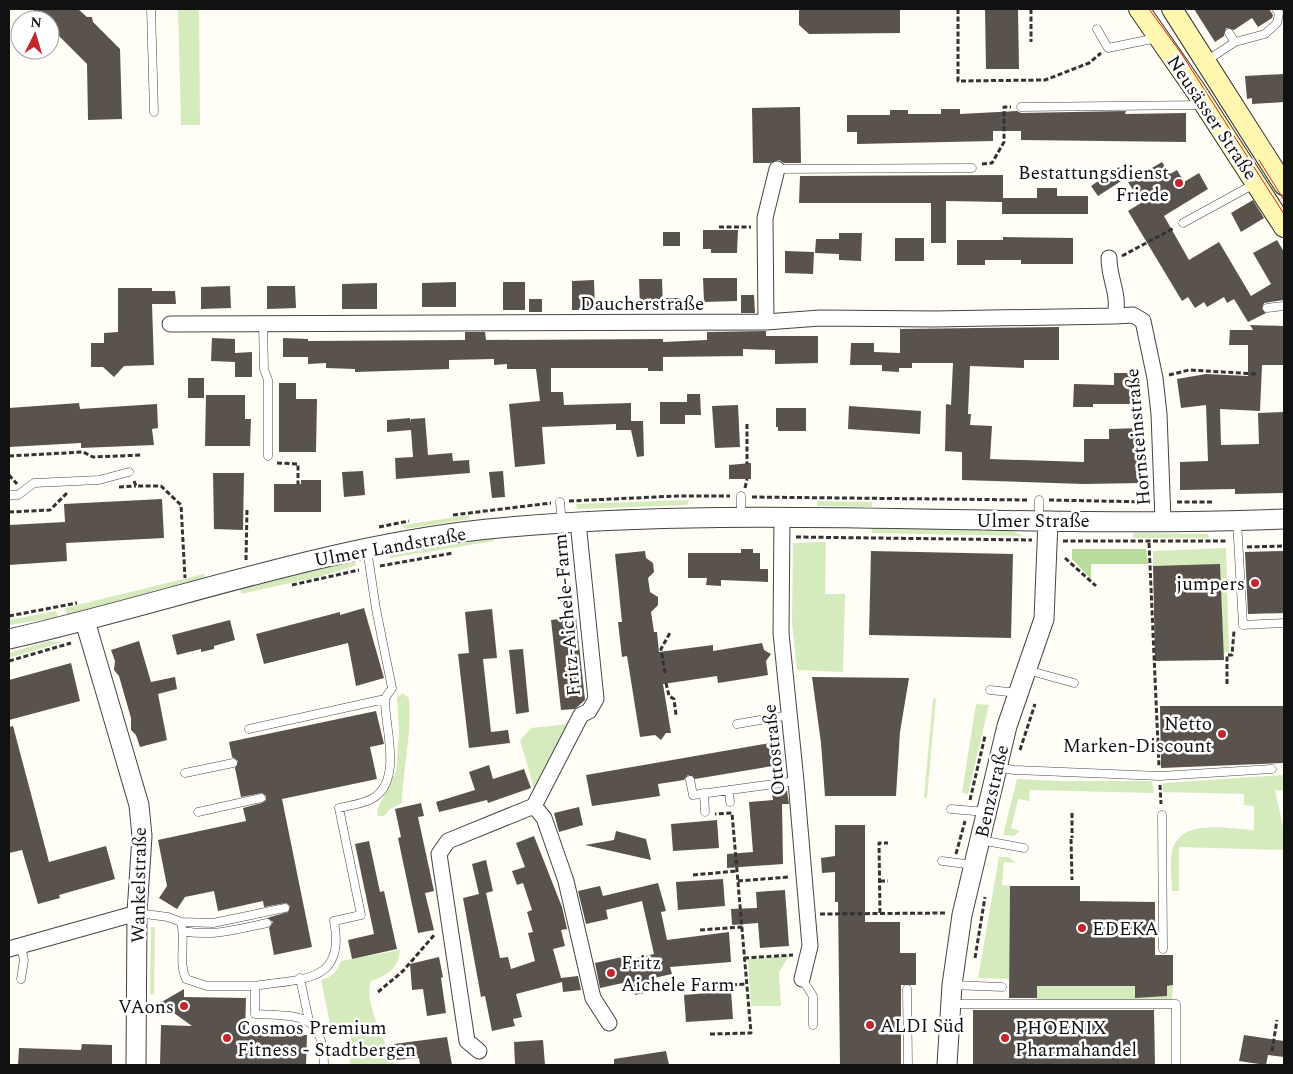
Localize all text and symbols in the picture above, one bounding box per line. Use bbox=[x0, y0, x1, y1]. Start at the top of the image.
north arrow bbox=[10, 10, 60, 60]
text: N bbox=[29, 12, 43, 34]
street label: Neusässer Straße bbox=[1159, 50, 1264, 186]
place label: Bestattungsdienst Friede bbox=[1018, 159, 1169, 210]
marker: Bestattungsdienst Friede bbox=[1173, 177, 1185, 189]
street label: Daucherstraße bbox=[580, 290, 704, 319]
street label: Hornsteinstraße bbox=[1118, 367, 1159, 507]
street label: Ulmer Straße bbox=[976, 507, 1090, 536]
street label: Ulmer Landstraße bbox=[312, 520, 469, 575]
street label: Fritz-Aichele-Farm bbox=[546, 532, 589, 697]
place label: jumpers bbox=[1176, 570, 1245, 599]
marker: jumpers bbox=[1249, 577, 1261, 589]
street label: Ottostraße bbox=[755, 703, 794, 797]
place label: Netto Marken-Discount bbox=[1063, 710, 1212, 761]
marker: Netto Marken-Discount bbox=[1216, 728, 1228, 740]
street label: Benzstraße bbox=[968, 742, 1017, 841]
street label: Wankelstraße bbox=[124, 827, 155, 943]
place label: EDEKA bbox=[1092, 915, 1159, 944]
marker: EDEKA bbox=[1076, 922, 1088, 934]
place label: Fritz Aichele Farm bbox=[621, 949, 735, 1000]
marker: Fritz Aichele Farm bbox=[605, 967, 617, 979]
place label: VAons bbox=[118, 993, 174, 1022]
marker: VAons bbox=[178, 1000, 190, 1012]
place label: ALDI Süd bbox=[880, 1012, 964, 1041]
place label: Cosmos Premium Fitness - Stadtbergen bbox=[237, 1014, 416, 1065]
place label: PHOENIX Pharmahandel bbox=[1015, 1014, 1137, 1065]
marker: ALDI Süd bbox=[864, 1019, 876, 1031]
marker: Cosmos Premium Fitness - Stadtbergen bbox=[221, 1032, 233, 1044]
marker: PHOENIX Pharmahandel bbox=[999, 1032, 1011, 1044]

